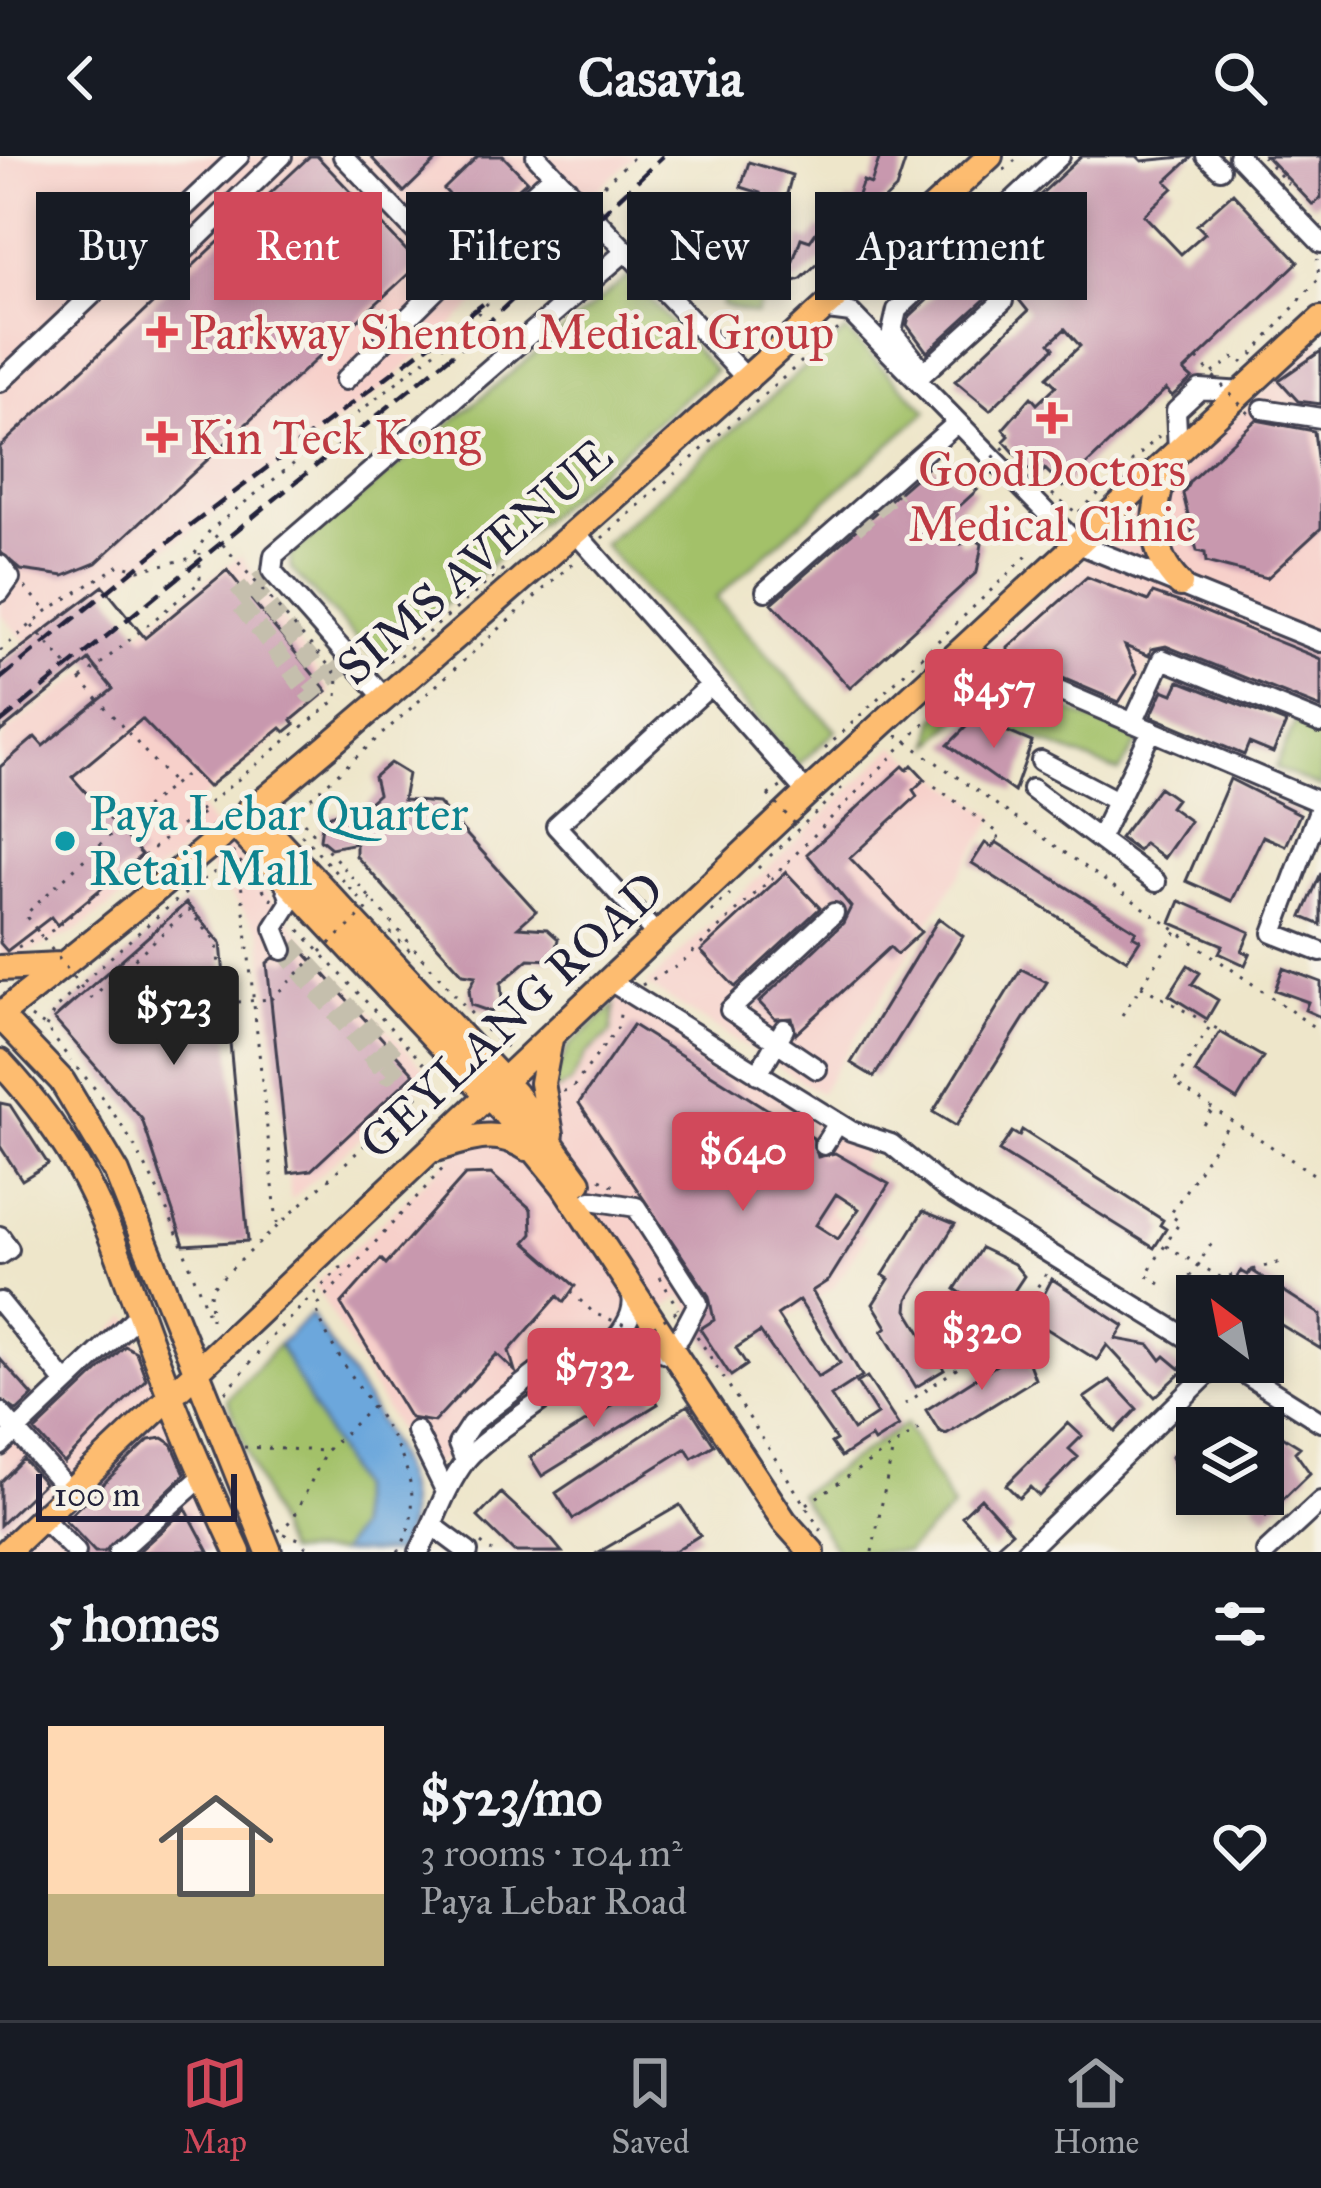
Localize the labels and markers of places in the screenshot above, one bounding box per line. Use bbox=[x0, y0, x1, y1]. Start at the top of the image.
place label: Parkway Shenton Medical Group bbox=[189, 303, 834, 362]
marker: Parkway Shenton Medical Group bbox=[146, 316, 178, 348]
marker: GoodDoctors Medical Clinic bbox=[1036, 402, 1068, 434]
place label: Kin Teck Kong bbox=[189, 408, 481, 467]
marker: Kin Teck Kong bbox=[146, 421, 178, 453]
place label: GoodDoctors Medical Clinic bbox=[908, 440, 1196, 554]
pin: $457 bbox=[923, 649, 1065, 751]
place label: Paya Lebar Quarter Retail Mall bbox=[89, 784, 468, 898]
marker: Paya Lebar Quarter Retail Mall bbox=[52, 828, 78, 854]
pin: $523 bbox=[103, 966, 245, 1068]
pin: $640 bbox=[672, 1112, 814, 1214]
pin: $320 bbox=[911, 1291, 1053, 1393]
pin: $732 bbox=[523, 1328, 665, 1430]

